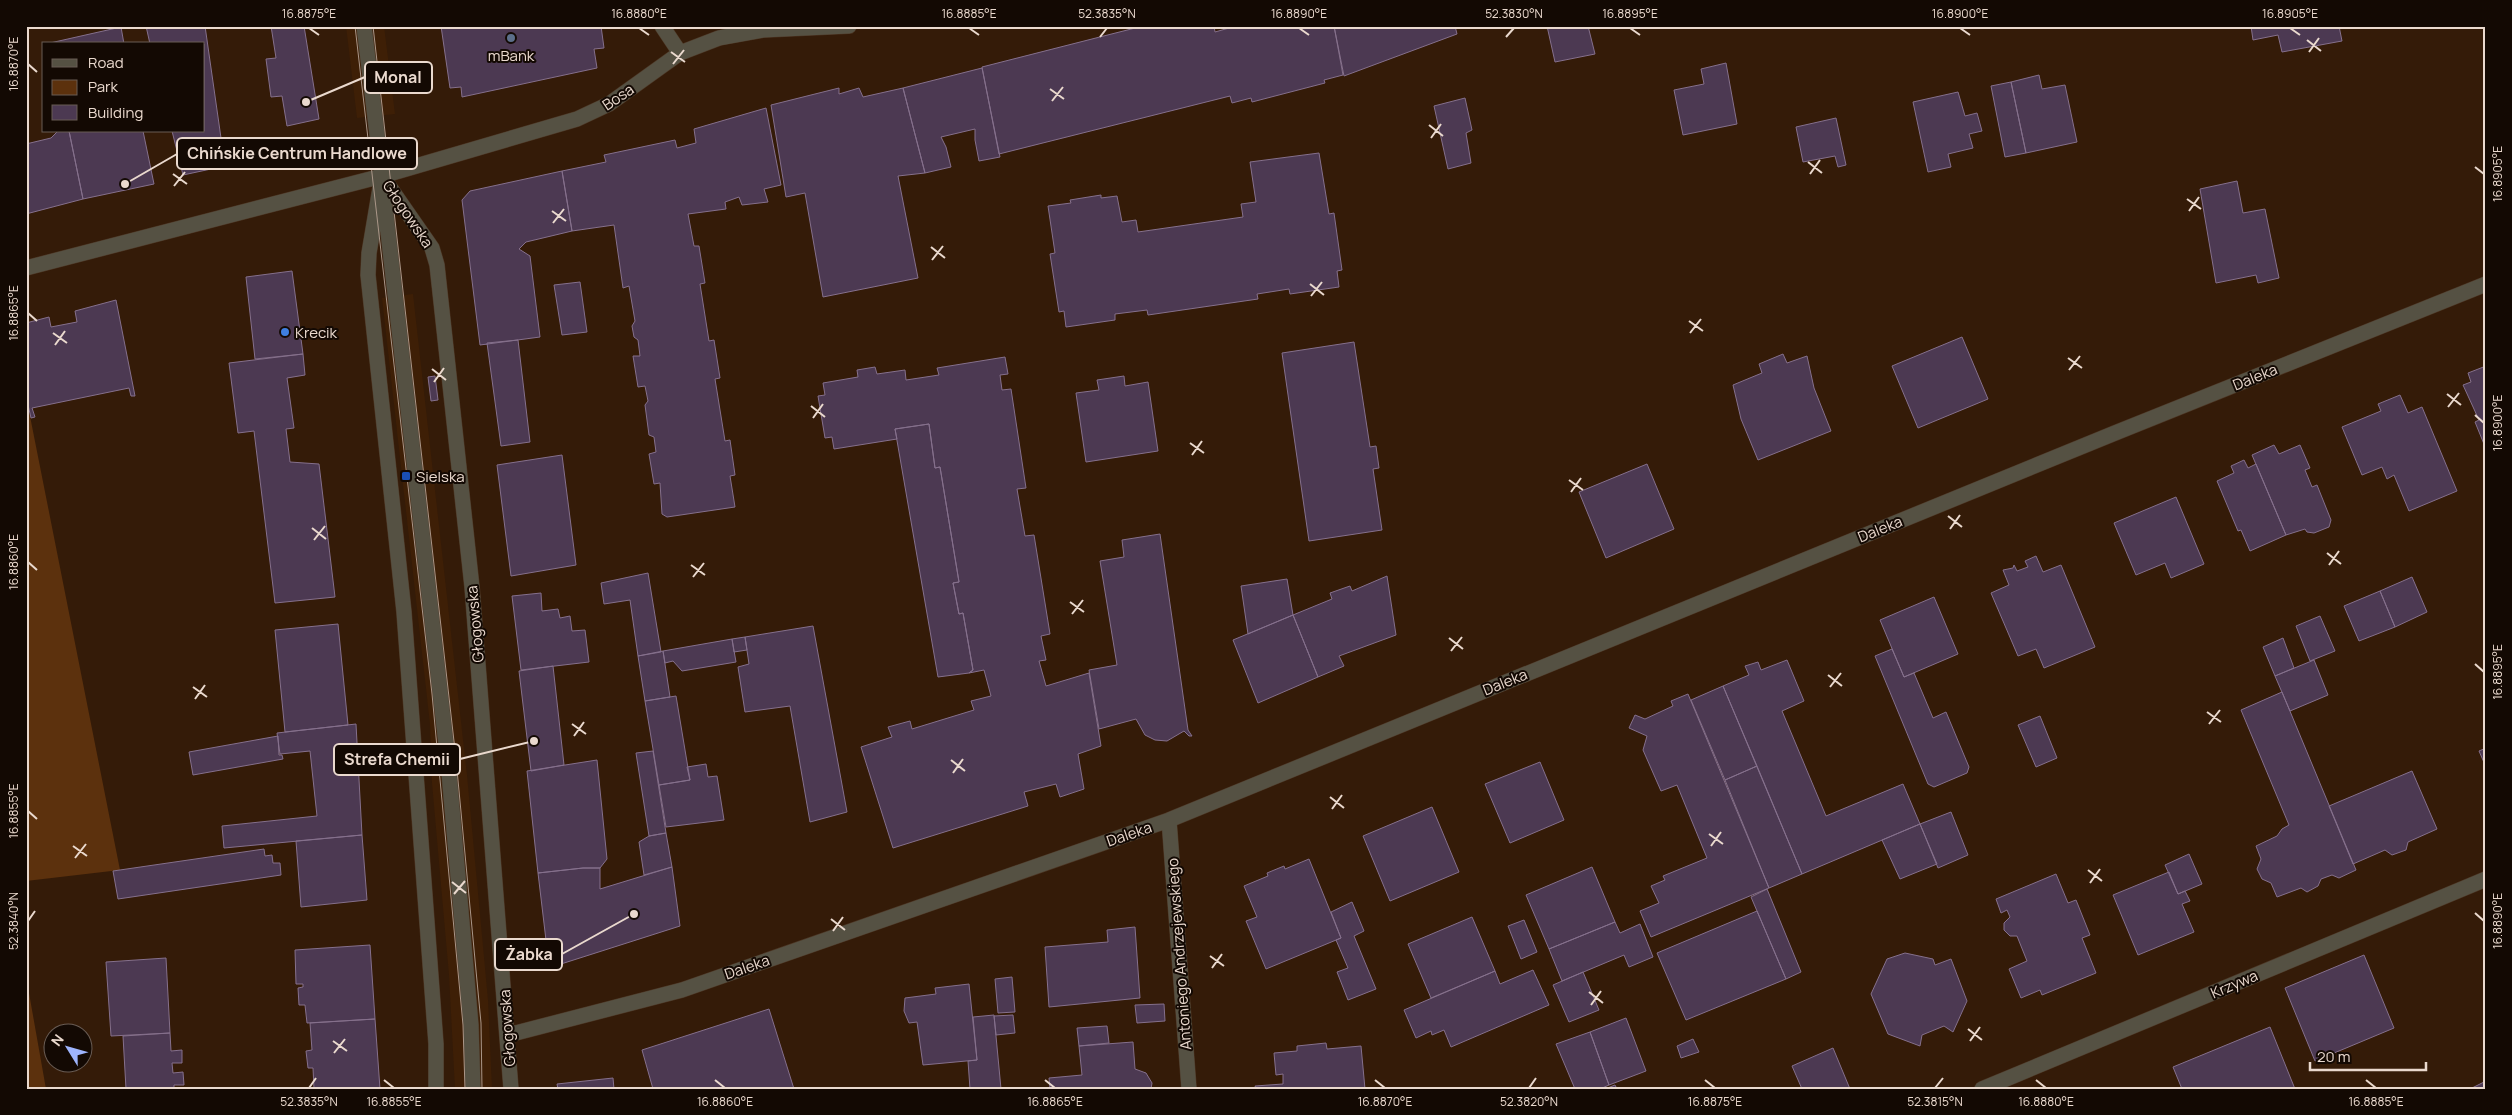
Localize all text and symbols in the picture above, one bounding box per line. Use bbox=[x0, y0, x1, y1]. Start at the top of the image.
text: 16.8875°E bbox=[282, 5, 336, 22]
text: 16.8880°E bbox=[611, 5, 667, 22]
text: 16.8885°E bbox=[941, 5, 997, 22]
text: 52.3835°N bbox=[1078, 5, 1136, 22]
text: 16.8890°E bbox=[1271, 5, 1327, 22]
text: 52.3830°N bbox=[1485, 5, 1543, 22]
text: 16.8895°E bbox=[1602, 5, 1658, 22]
text: 16.8900°E bbox=[1932, 5, 1988, 22]
text: 16.8905°E bbox=[2262, 5, 2318, 22]
marker: mBank bbox=[505, 32, 517, 44]
text: 16.8870°E bbox=[5, 36, 22, 91]
legend bbox=[42, 42, 205, 132]
place label: mBank bbox=[488, 45, 535, 66]
text: Road bbox=[88, 52, 124, 73]
callout: Monal bbox=[365, 62, 432, 93]
text: Monal bbox=[374, 66, 422, 88]
text: Park bbox=[88, 76, 118, 97]
street label: Bosa bbox=[598, 79, 638, 115]
text: Building bbox=[88, 102, 143, 123]
callout: Chińskie Centrum Handlowe bbox=[177, 138, 417, 169]
text: Chińskie Centrum Handlowe bbox=[187, 142, 407, 164]
text: 16.8905°E bbox=[2489, 146, 2506, 202]
street label: Głogowska bbox=[378, 176, 438, 252]
text: 16.8865°E bbox=[5, 285, 22, 341]
place label: Krecik bbox=[295, 322, 338, 343]
marker: Krecik bbox=[279, 326, 291, 338]
street label: Daleka bbox=[2230, 359, 2280, 395]
text: 16.8900°E bbox=[2489, 395, 2506, 451]
place label: Sielska bbox=[416, 466, 465, 487]
marker: Sielska bbox=[400, 470, 412, 482]
street label: Daleka bbox=[1855, 511, 1905, 547]
text: 16.8860°E bbox=[5, 534, 22, 590]
street label: Głogowska bbox=[461, 585, 489, 663]
text: 16.8895°E bbox=[2489, 644, 2506, 700]
street label: Daleka bbox=[1480, 664, 1530, 700]
callout: Strefa Chemii bbox=[334, 744, 460, 775]
text: Strefa Chemii bbox=[344, 748, 450, 770]
text: 16.8855°E bbox=[5, 783, 22, 839]
street label: Daleka bbox=[1104, 817, 1154, 851]
street label: Antoniego Andrzejewskiego bbox=[1162, 857, 1196, 1051]
text: 52.3840°N bbox=[5, 892, 22, 950]
text: 16.8890°E bbox=[2489, 893, 2506, 949]
callout: Żabka bbox=[495, 939, 562, 970]
text: Żabka bbox=[505, 943, 553, 965]
street label: Daleka bbox=[722, 950, 772, 984]
street label: Krzywa bbox=[2207, 965, 2261, 1003]
street label: Głogowska bbox=[494, 989, 520, 1067]
north arrow bbox=[42, 1022, 92, 1072]
text: N bbox=[47, 1030, 68, 1050]
scale bar bbox=[2310, 1040, 2426, 1072]
text: 20 m bbox=[2317, 1046, 2350, 1067]
text: 52.3835°N bbox=[280, 1093, 338, 1110]
text: 16.8855°E bbox=[366, 1093, 422, 1110]
text: 16.8860°E bbox=[697, 1093, 753, 1110]
text: 16.8865°E bbox=[1027, 1093, 1083, 1110]
text: 16.8870°E bbox=[1358, 1093, 1413, 1110]
text: 52.3820°N bbox=[1500, 1093, 1558, 1110]
text: 16.8875°E bbox=[1688, 1093, 1742, 1110]
text: 52.3815°N bbox=[1907, 1093, 1963, 1110]
text: 16.8880°E bbox=[2018, 1093, 2074, 1110]
text: 16.8885°E bbox=[2348, 1093, 2404, 1110]

